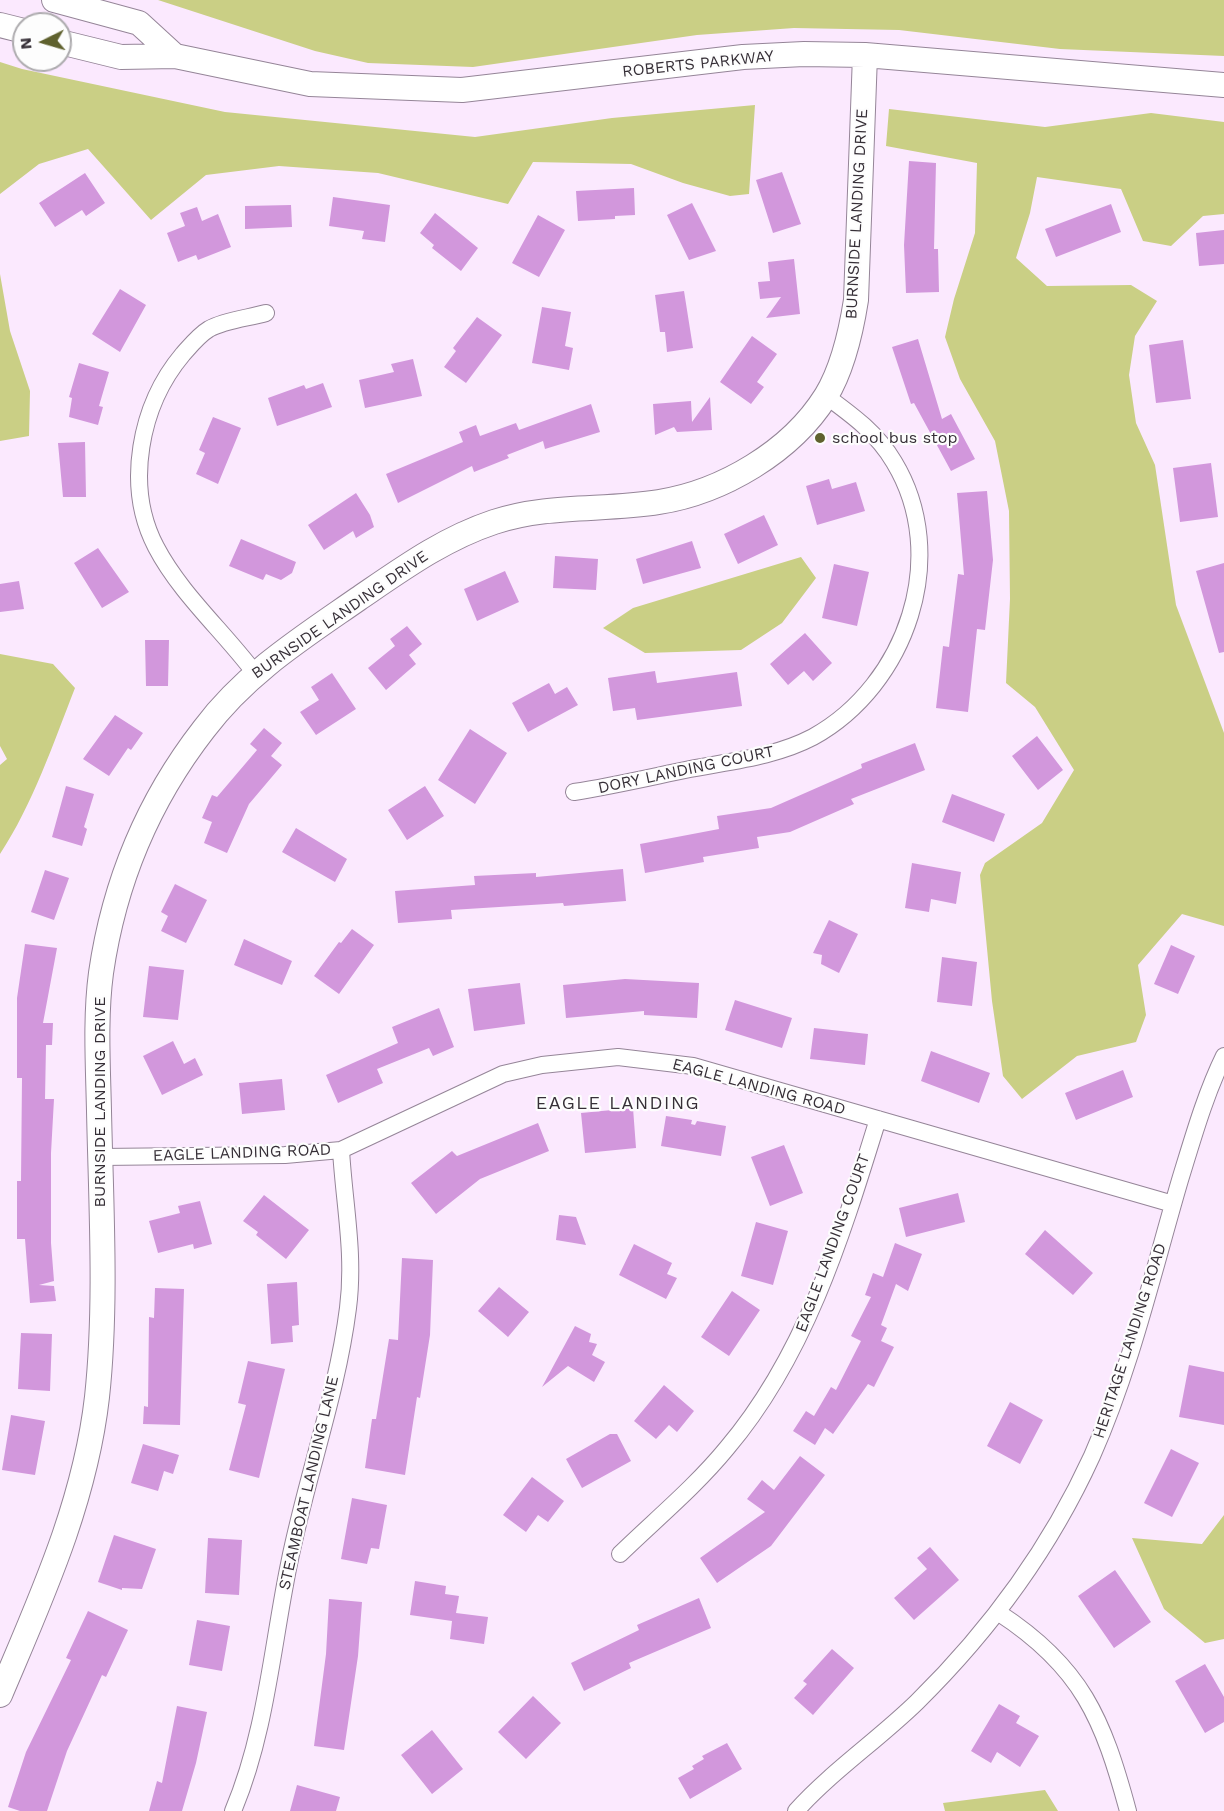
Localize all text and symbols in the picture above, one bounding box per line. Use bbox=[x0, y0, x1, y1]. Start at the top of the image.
north arrow bbox=[12, 12, 72, 72]
text: N bbox=[16, 37, 36, 50]
street label: ROBERTS PARKWAY bbox=[621, 46, 775, 82]
street label: BURNSIDE LANDING DRIVE bbox=[842, 108, 872, 320]
place label: school bus stop bbox=[832, 428, 957, 448]
marker: school bus stop bbox=[813, 431, 827, 445]
street label: BURNSIDE LANDING DRIVE bbox=[248, 547, 432, 683]
street label: DORY LANDING COURT bbox=[596, 742, 776, 798]
street label: BURNSIDE LANDING DRIVE bbox=[90, 997, 110, 1207]
street label: EAGLE LANDING ROAD bbox=[670, 1055, 848, 1119]
district label: EAGLE LANDING bbox=[536, 1093, 700, 1115]
street label: EAGLE LANDING ROAD bbox=[153, 1140, 331, 1166]
street label: EAGLE LANDING COURT bbox=[792, 1151, 874, 1335]
street label: HERITAGE LANDING ROAD bbox=[1089, 1241, 1171, 1441]
street label: STEAMBOAT LANDING LANE bbox=[275, 1374, 343, 1592]

